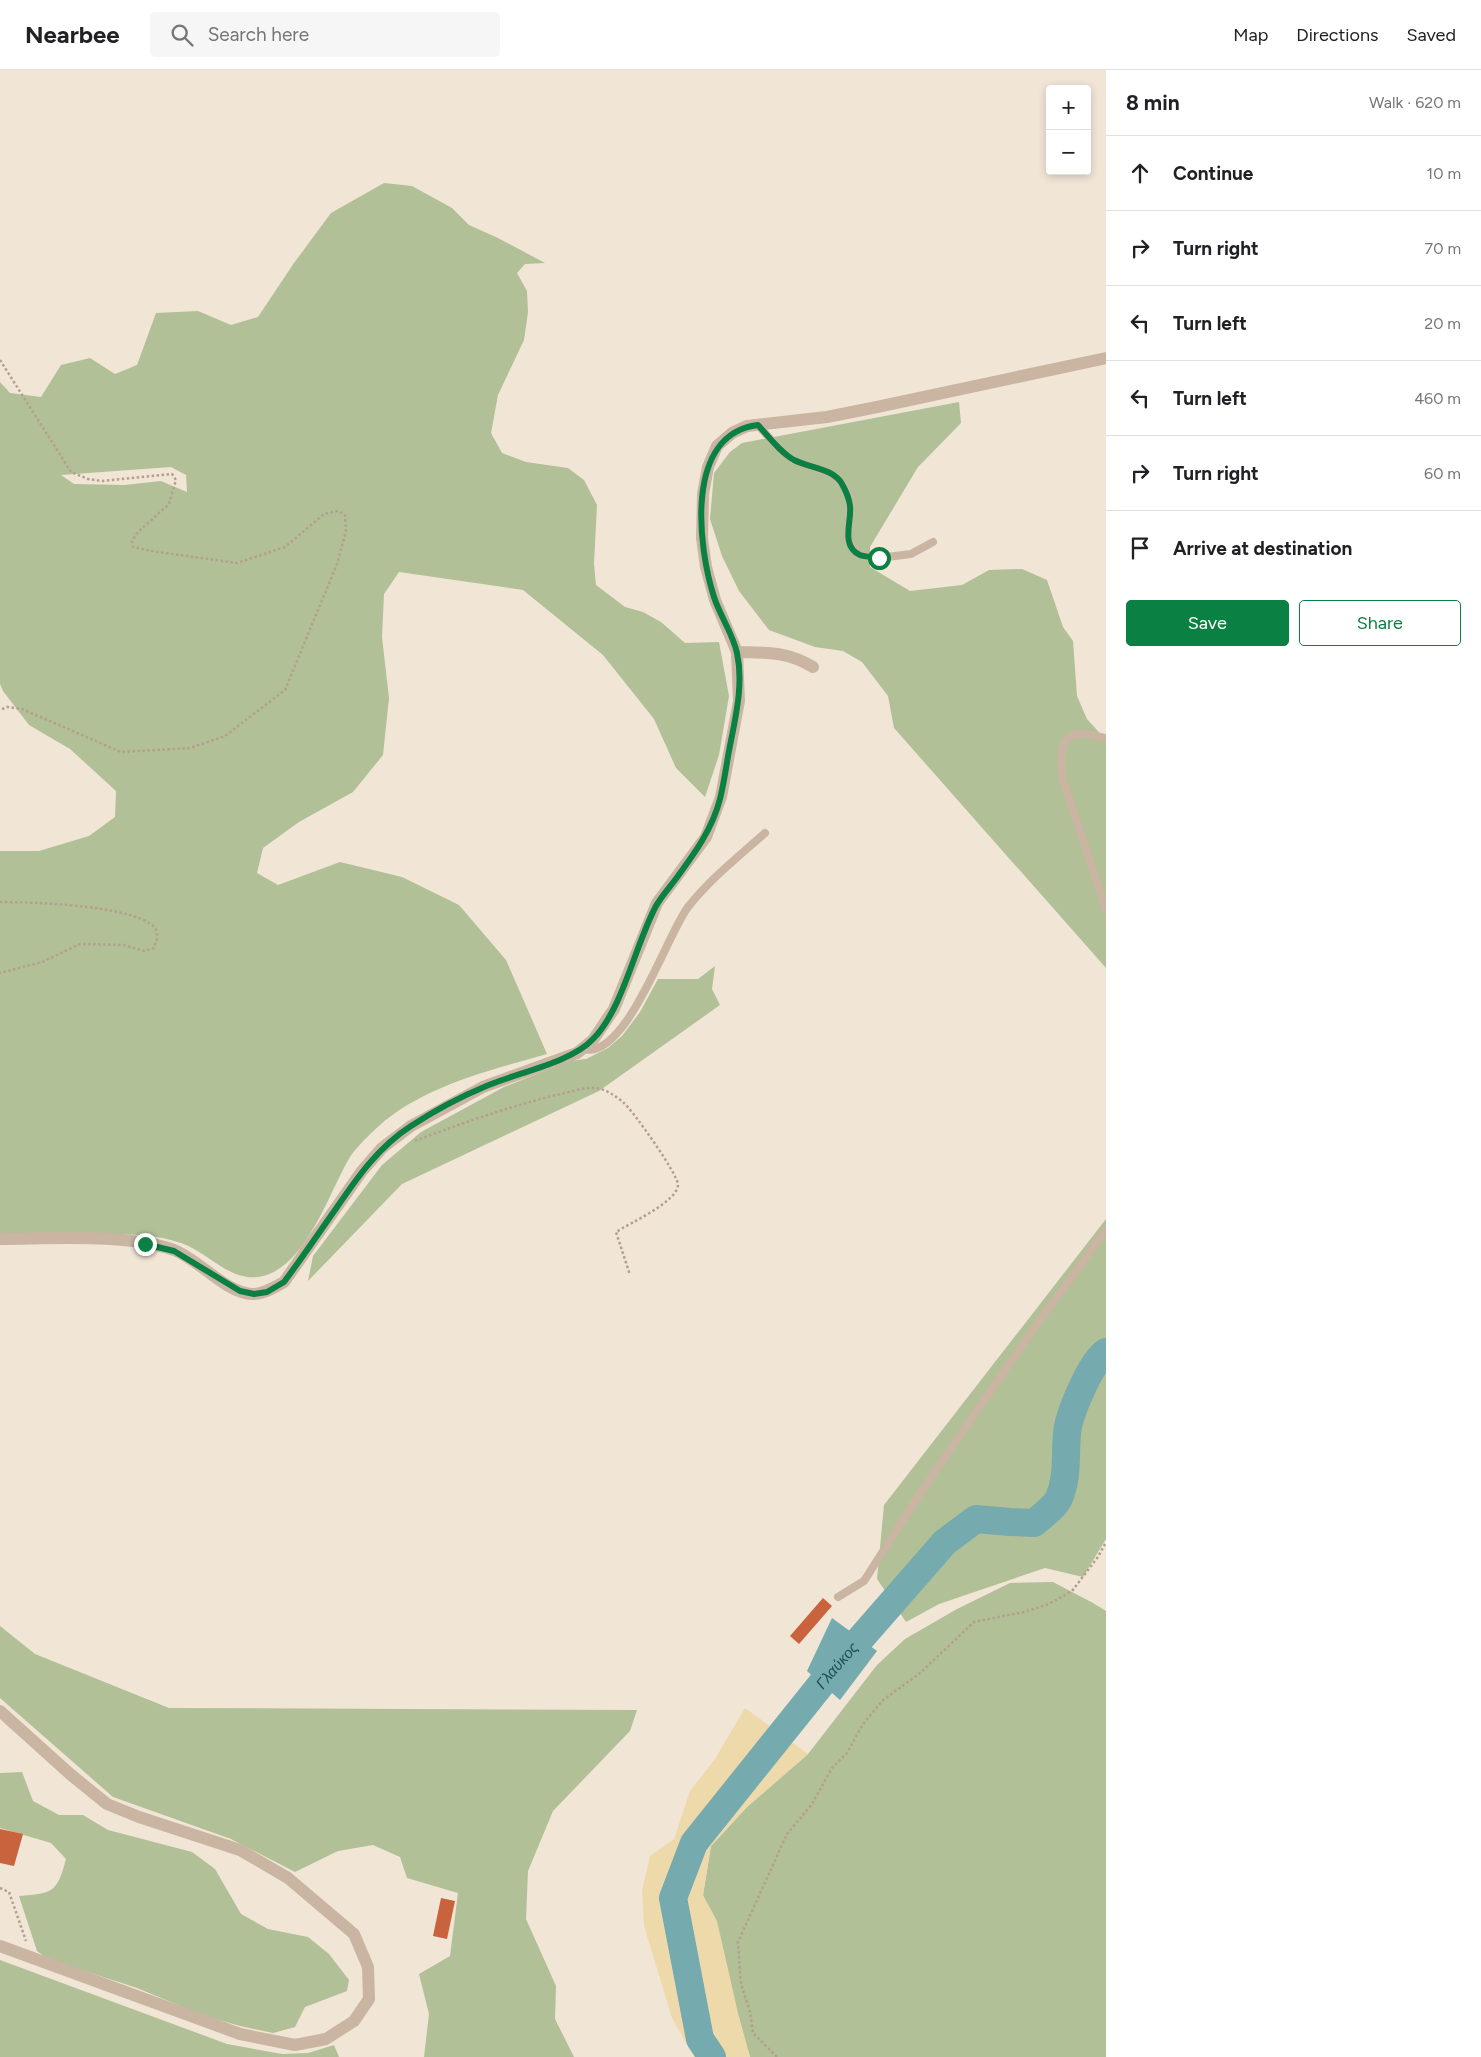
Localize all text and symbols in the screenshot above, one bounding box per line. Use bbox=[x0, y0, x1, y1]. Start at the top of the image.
search box bbox=[150, 12, 500, 57]
text: Nearbee bbox=[25, 20, 120, 49]
icon: search bbox=[168, 21, 196, 49]
text: Search here bbox=[208, 23, 309, 46]
text: Map bbox=[1233, 24, 1268, 46]
text: Directions bbox=[1296, 24, 1378, 46]
text: Saved bbox=[1406, 24, 1456, 46]
map controls bbox=[1046, 85, 1091, 175]
button: + bbox=[1046, 85, 1091, 130]
text: 8 min bbox=[1126, 90, 1180, 115]
text: Walk · 620 m bbox=[1369, 93, 1461, 112]
button: − bbox=[1046, 130, 1091, 175]
icon: ahead bbox=[1126, 159, 1154, 187]
text: Continue bbox=[1173, 162, 1253, 185]
text: 10 m bbox=[1427, 164, 1461, 183]
icon: right bbox=[1126, 234, 1154, 262]
text: Turn right bbox=[1173, 237, 1259, 260]
text: 70 m bbox=[1425, 239, 1461, 258]
icon: left bbox=[1126, 309, 1154, 337]
text: Turn left bbox=[1173, 312, 1247, 335]
text: 20 m bbox=[1424, 314, 1461, 333]
icon: left bbox=[1126, 384, 1154, 412]
text: Turn left bbox=[1173, 387, 1247, 410]
text: 460 m bbox=[1414, 389, 1461, 408]
icon: right bbox=[1126, 459, 1154, 487]
text: Turn right bbox=[1173, 462, 1259, 485]
text: 60 m bbox=[1424, 464, 1461, 483]
icon: arrive bbox=[1126, 534, 1154, 562]
text: Arrive at destination bbox=[1173, 537, 1352, 560]
route start bbox=[868, 547, 891, 570]
button: Save bbox=[1126, 600, 1289, 646]
button: Share bbox=[1299, 600, 1461, 646]
route end bbox=[134, 1233, 157, 1256]
water label: Γλαύκος bbox=[812, 1638, 863, 1692]

